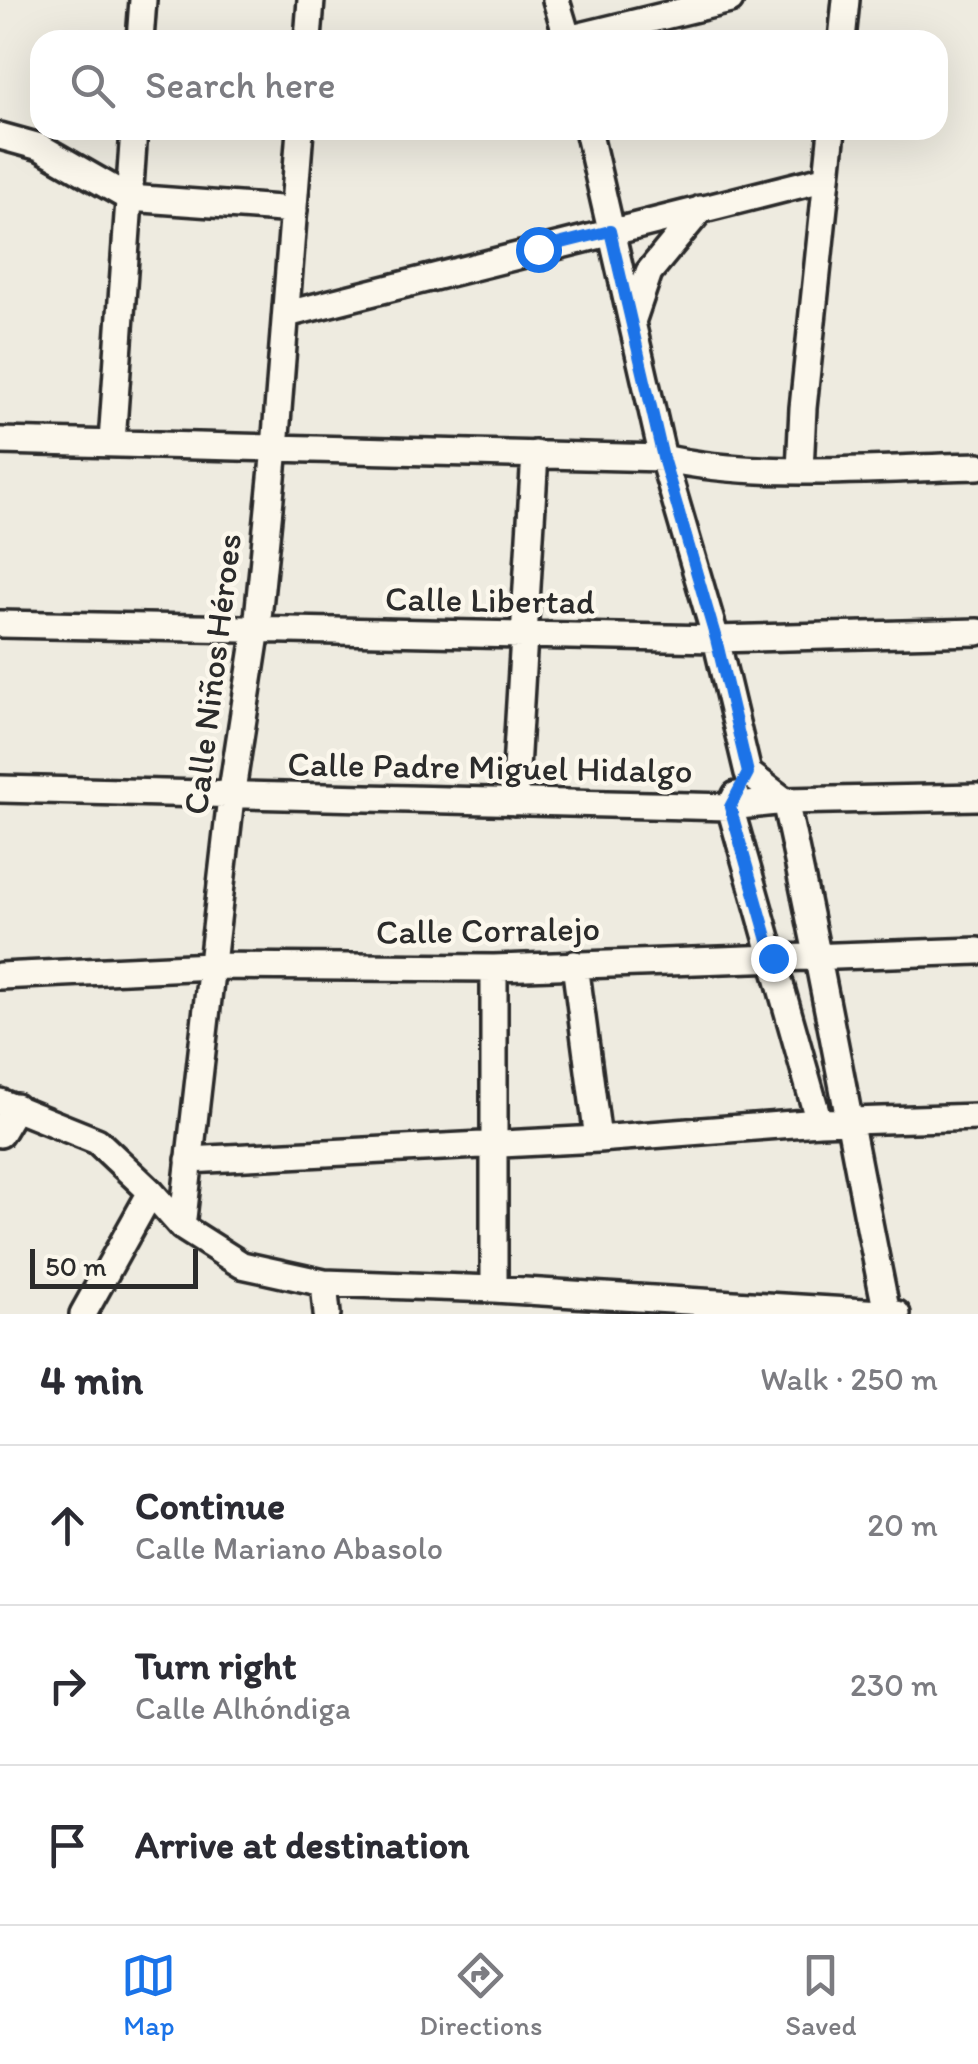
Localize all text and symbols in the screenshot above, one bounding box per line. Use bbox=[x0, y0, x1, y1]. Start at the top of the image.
search box bbox=[30, 30, 948, 140]
icon: search bbox=[65, 58, 120, 113]
text: Search here bbox=[145, 62, 336, 108]
route start bbox=[516, 227, 562, 273]
street label: Calle Niños Héroes bbox=[174, 531, 250, 817]
street label: Calle Libertad bbox=[385, 577, 595, 623]
street label: Calle Padre Miguel Hidalgo bbox=[287, 742, 693, 792]
street label: Calle Corralejo bbox=[375, 907, 601, 953]
route end bbox=[751, 936, 797, 982]
scale bar bbox=[30, 1244, 198, 1288]
text: 50 m bbox=[45, 1249, 107, 1283]
text: 4 min bbox=[40, 1354, 143, 1405]
text: Walk · 250 m bbox=[760, 1360, 938, 1398]
text: Continue bbox=[135, 1483, 285, 1529]
icon: ahead bbox=[40, 1498, 95, 1553]
text: 20 m bbox=[867, 1506, 938, 1544]
text: Calle Mariano Abasolo bbox=[135, 1529, 443, 1567]
text: Turn right bbox=[135, 1643, 297, 1689]
icon: right bbox=[40, 1658, 95, 1713]
text: 230 m bbox=[850, 1666, 938, 1704]
text: Calle Alhóndiga bbox=[135, 1689, 351, 1727]
icon: arrive bbox=[40, 1818, 95, 1873]
text: Arrive at destination bbox=[135, 1822, 470, 1868]
tab: Map bbox=[121, 1948, 176, 2042]
tab: Directions bbox=[419, 1948, 542, 2042]
tab: Saved bbox=[785, 1948, 857, 2042]

